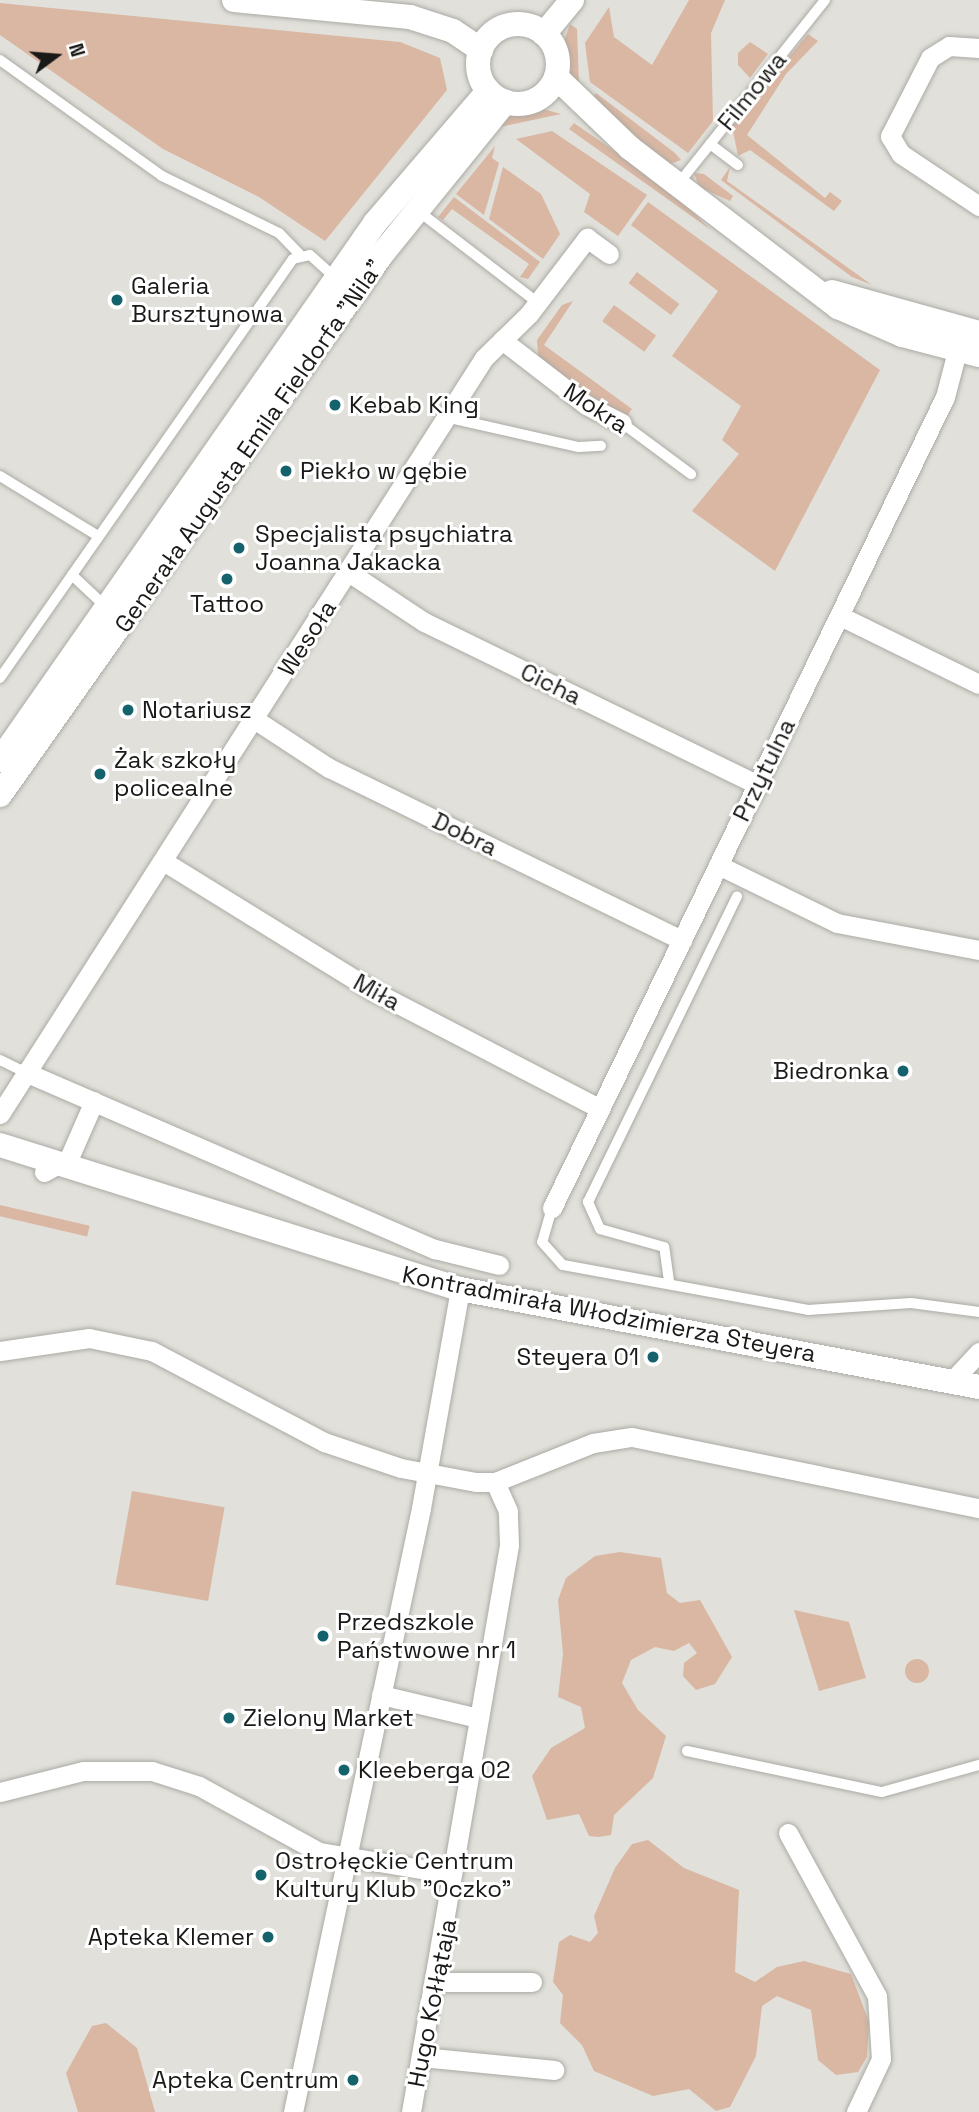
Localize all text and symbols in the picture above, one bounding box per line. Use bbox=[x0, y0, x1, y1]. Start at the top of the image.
north arrow bbox=[21, 21, 91, 91]
text: N bbox=[63, 41, 90, 60]
street label: Filmowa bbox=[712, 46, 792, 136]
street label: Generała Augusta Emila Fieldorfa "Nila" bbox=[108, 254, 390, 638]
place label: Galeria Bursztynowa bbox=[131, 272, 283, 328]
marker: Galeria Bursztynowa bbox=[109, 292, 125, 308]
street label: Mokra bbox=[558, 377, 634, 439]
place label: Kebab King bbox=[349, 391, 479, 419]
marker: Kebab King bbox=[327, 397, 343, 413]
place label: Piekło w gębie bbox=[300, 457, 467, 485]
marker: Piekło w gębie bbox=[278, 463, 294, 479]
place label: Specjalista psychiatra Joanna Jakacka bbox=[255, 520, 513, 576]
marker: Specjalista psychiatra Joanna Jakacka bbox=[229, 538, 249, 558]
marker: Tattoo bbox=[219, 571, 235, 587]
place label: Tattoo bbox=[190, 590, 264, 618]
street label: Wesoła bbox=[272, 595, 342, 681]
street label: Cicha bbox=[516, 657, 586, 711]
place label: Notariusz bbox=[142, 696, 252, 724]
marker: Notariusz bbox=[120, 702, 136, 718]
street label: Przytulna bbox=[727, 714, 801, 826]
place label: Żak szkoły policealne bbox=[114, 746, 237, 802]
marker: Żak szkoły policealne bbox=[92, 766, 108, 782]
street label: Dobra bbox=[428, 806, 502, 862]
street label: Miła bbox=[348, 967, 406, 1017]
place label: Biedronka bbox=[773, 1057, 889, 1085]
marker: Biedronka bbox=[895, 1063, 911, 1079]
street label: Kontradmirała Włodzimierza Steyera bbox=[400, 1260, 818, 1368]
place label: Steyera 01 bbox=[517, 1343, 639, 1371]
marker: Steyera 01 bbox=[645, 1349, 661, 1365]
place label: Przedszkole Państwowe nr 1 bbox=[337, 1608, 516, 1664]
marker: Przedszkole Państwowe nr 1 bbox=[315, 1628, 331, 1644]
place label: Zielony Market bbox=[243, 1704, 414, 1732]
marker: Zielony Market bbox=[221, 1710, 237, 1726]
place label: Kleeberga 02 bbox=[358, 1756, 510, 1784]
marker: Kleeberga 02 bbox=[336, 1762, 352, 1778]
place label: Ostrołęckie Centrum Kultury Klub "Oczko" bbox=[275, 1847, 514, 1903]
marker: Ostrołęckie Centrum Kultury Klub "Oczko" bbox=[253, 1867, 269, 1883]
street label: Hugo Kołłątaja bbox=[402, 1916, 462, 2090]
place label: Apteka Klemer bbox=[88, 1923, 254, 1951]
marker: Apteka Klemer bbox=[260, 1929, 276, 1945]
place label: Apteka Centrum bbox=[152, 2066, 339, 2094]
marker: Apteka Centrum bbox=[345, 2072, 361, 2088]

